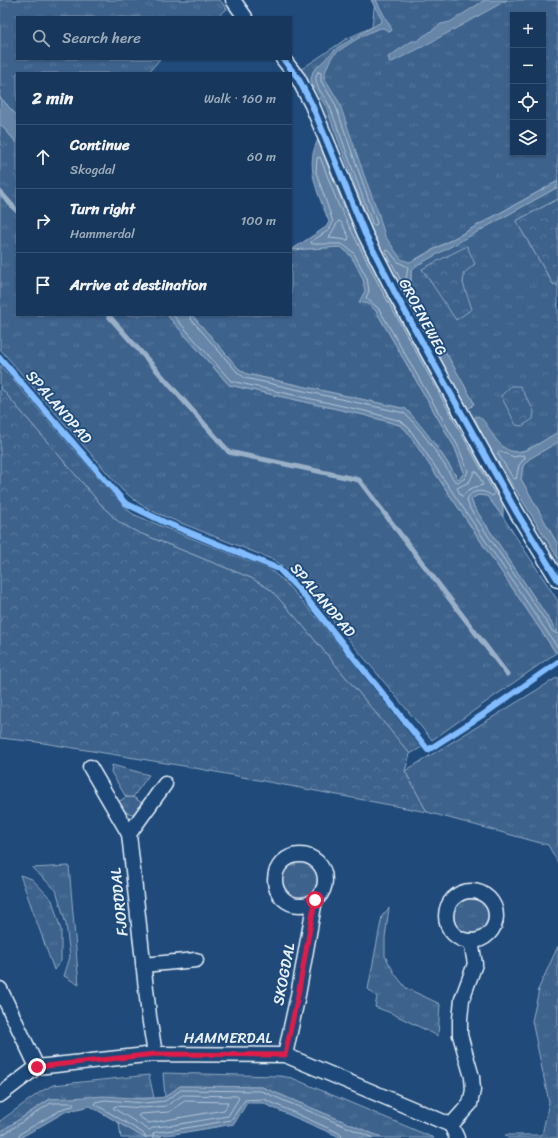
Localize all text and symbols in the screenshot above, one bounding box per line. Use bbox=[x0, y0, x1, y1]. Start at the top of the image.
map controls bbox=[510, 12, 546, 156]
button: + bbox=[510, 12, 546, 48]
search box bbox=[16, 16, 292, 60]
text: Search here bbox=[62, 25, 141, 51]
icon: search bbox=[30, 27, 52, 49]
button: − bbox=[510, 48, 546, 84]
text: 2 min bbox=[32, 83, 73, 113]
button: locate bbox=[510, 84, 546, 120]
text: Walk · 160 m bbox=[204, 87, 276, 110]
button: layers bbox=[510, 120, 546, 156]
text: Continue bbox=[70, 132, 130, 158]
text: 60 m bbox=[247, 145, 276, 168]
icon: ahead bbox=[32, 146, 54, 168]
text: Skogdal bbox=[70, 158, 115, 181]
text: Turn right bbox=[70, 196, 135, 222]
text: 100 m bbox=[241, 209, 276, 232]
icon: right bbox=[32, 210, 54, 232]
text: Hammerdal bbox=[70, 222, 135, 245]
text: Arrive at destination bbox=[70, 272, 207, 298]
icon: arrive bbox=[32, 274, 54, 296]
street label: GROENEWEG bbox=[392, 274, 454, 360]
street label: SPALANDPAD bbox=[19, 364, 99, 450]
street label: SPALANDPAD bbox=[284, 557, 362, 643]
street label: FJORDDAL bbox=[102, 867, 136, 937]
route start bbox=[306, 891, 324, 909]
street label: SKOGDAL bbox=[265, 940, 303, 1008]
street label: HAMMERDAL bbox=[184, 1025, 272, 1051]
route end bbox=[28, 1058, 46, 1076]

